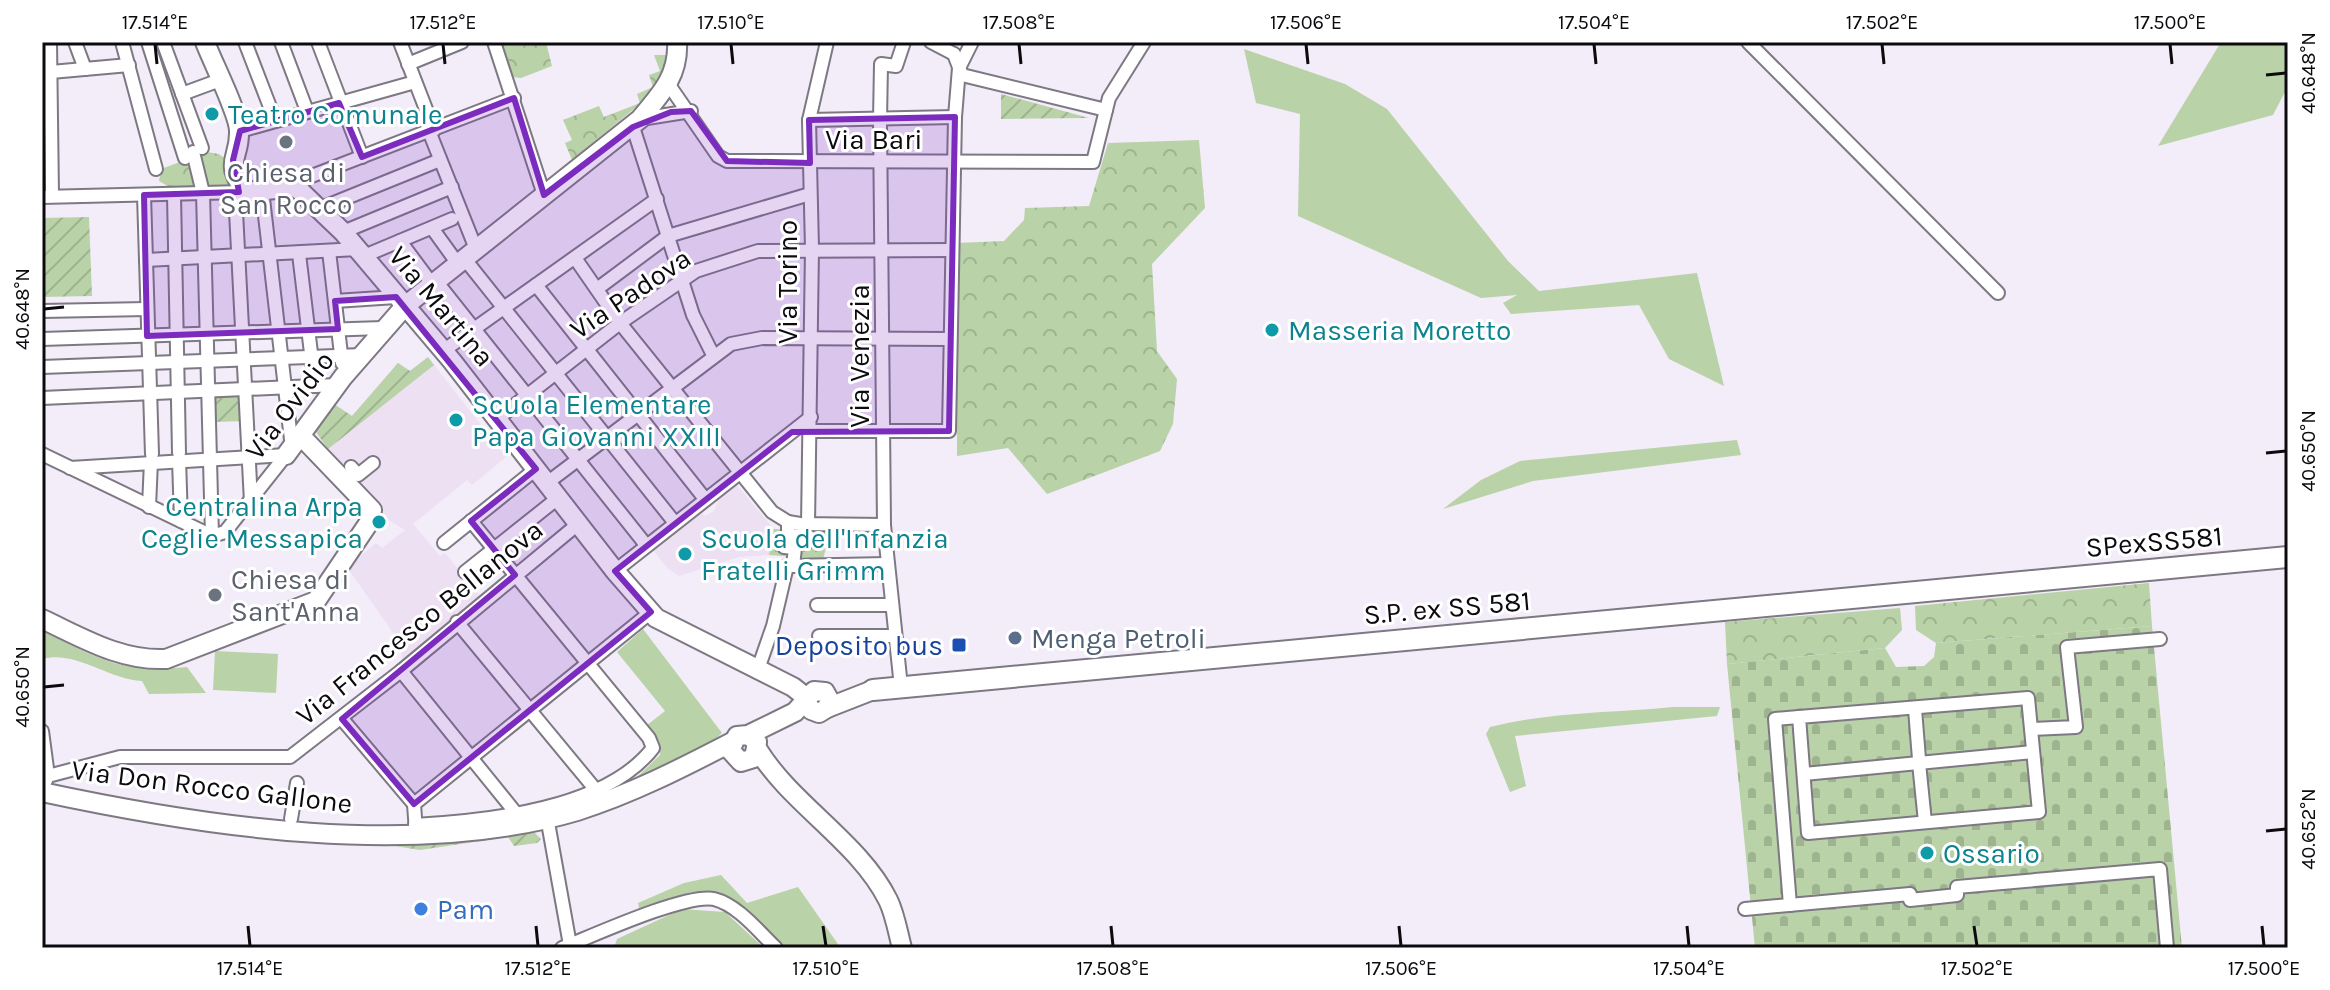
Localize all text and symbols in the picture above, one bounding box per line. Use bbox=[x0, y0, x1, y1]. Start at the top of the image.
text: 17.514°E bbox=[122, 11, 188, 34]
text: 17.512°E bbox=[409, 11, 477, 34]
text: 17.510°E bbox=[697, 11, 765, 34]
text: 17.508°E bbox=[982, 11, 1056, 34]
text: 17.506°E bbox=[1270, 11, 1342, 34]
text: 17.504°E bbox=[1558, 11, 1630, 34]
text: 17.502°E bbox=[1846, 11, 1918, 34]
text: 17.500°E bbox=[2134, 11, 2206, 34]
text: 40.648°N bbox=[2297, 32, 2320, 114]
place label: Teatro Comunale bbox=[228, 98, 442, 131]
marker: Teatro Comunale bbox=[203, 105, 221, 123]
street label: Via Bari bbox=[825, 123, 923, 156]
marker: Chiesa di San Rocco bbox=[277, 133, 295, 151]
place label: Chiesa di San Rocco bbox=[220, 156, 352, 221]
street label: Via Torino bbox=[771, 220, 804, 344]
street label: Via Martina bbox=[382, 240, 501, 373]
street label: Via Padova bbox=[564, 241, 697, 346]
text: 40.648°N bbox=[11, 268, 34, 350]
street label: Via Venezia bbox=[843, 284, 876, 428]
place label: Masseria Moretto bbox=[1288, 314, 1511, 347]
marker: Masseria Moretto bbox=[1263, 321, 1281, 339]
street label: Via Ovidio bbox=[238, 345, 341, 466]
place label: Scuola Elementare Papa Giovanni XXIII bbox=[472, 388, 721, 453]
text: 40.650°N bbox=[2297, 410, 2320, 492]
marker: Scuola Elementare Papa Giovanni XXIII bbox=[447, 411, 465, 429]
place label: Centralina Arpa Ceglie Messapica bbox=[141, 490, 363, 555]
street label: Via Francesco Bellanova bbox=[289, 513, 549, 732]
marker: Centralina Arpa Ceglie Messapica bbox=[370, 513, 388, 531]
street label: SPexSS581 bbox=[2084, 519, 2224, 564]
place label: Scuola dell'Infanzia Fratelli Grimm bbox=[701, 522, 949, 587]
marker: Scuola dell'Infanzia Fratelli Grimm bbox=[676, 545, 694, 563]
place label: Chiesa di Sant'Anna bbox=[231, 563, 360, 628]
street label: S.P. ex SS 581 bbox=[1362, 584, 1532, 631]
marker: Chiesa di Sant'Anna bbox=[206, 586, 224, 604]
place label: Menga Petroli bbox=[1031, 622, 1206, 655]
place label: Deposito bus bbox=[775, 629, 943, 662]
marker: Menga Petroli bbox=[1006, 629, 1024, 647]
marker: Deposito bus bbox=[950, 636, 968, 654]
text: 40.650°N bbox=[11, 646, 34, 728]
street label: Via Don Rocco Gallone bbox=[70, 753, 354, 820]
text: 40.652°N bbox=[2297, 788, 2320, 870]
place label: Ossario bbox=[1943, 837, 2040, 870]
marker: Ossario bbox=[1918, 844, 1936, 862]
place label: Pam bbox=[437, 893, 494, 926]
marker: Pam bbox=[412, 900, 430, 918]
text: 17.514°E bbox=[217, 957, 283, 980]
text: 17.512°E bbox=[504, 957, 572, 980]
text: 17.510°E bbox=[792, 957, 860, 980]
text: 17.508°E bbox=[1076, 957, 1150, 980]
text: 17.506°E bbox=[1365, 957, 1437, 980]
text: 17.504°E bbox=[1653, 957, 1725, 980]
text: 17.502°E bbox=[1941, 957, 2013, 980]
text: 17.500°E bbox=[2228, 957, 2300, 980]

